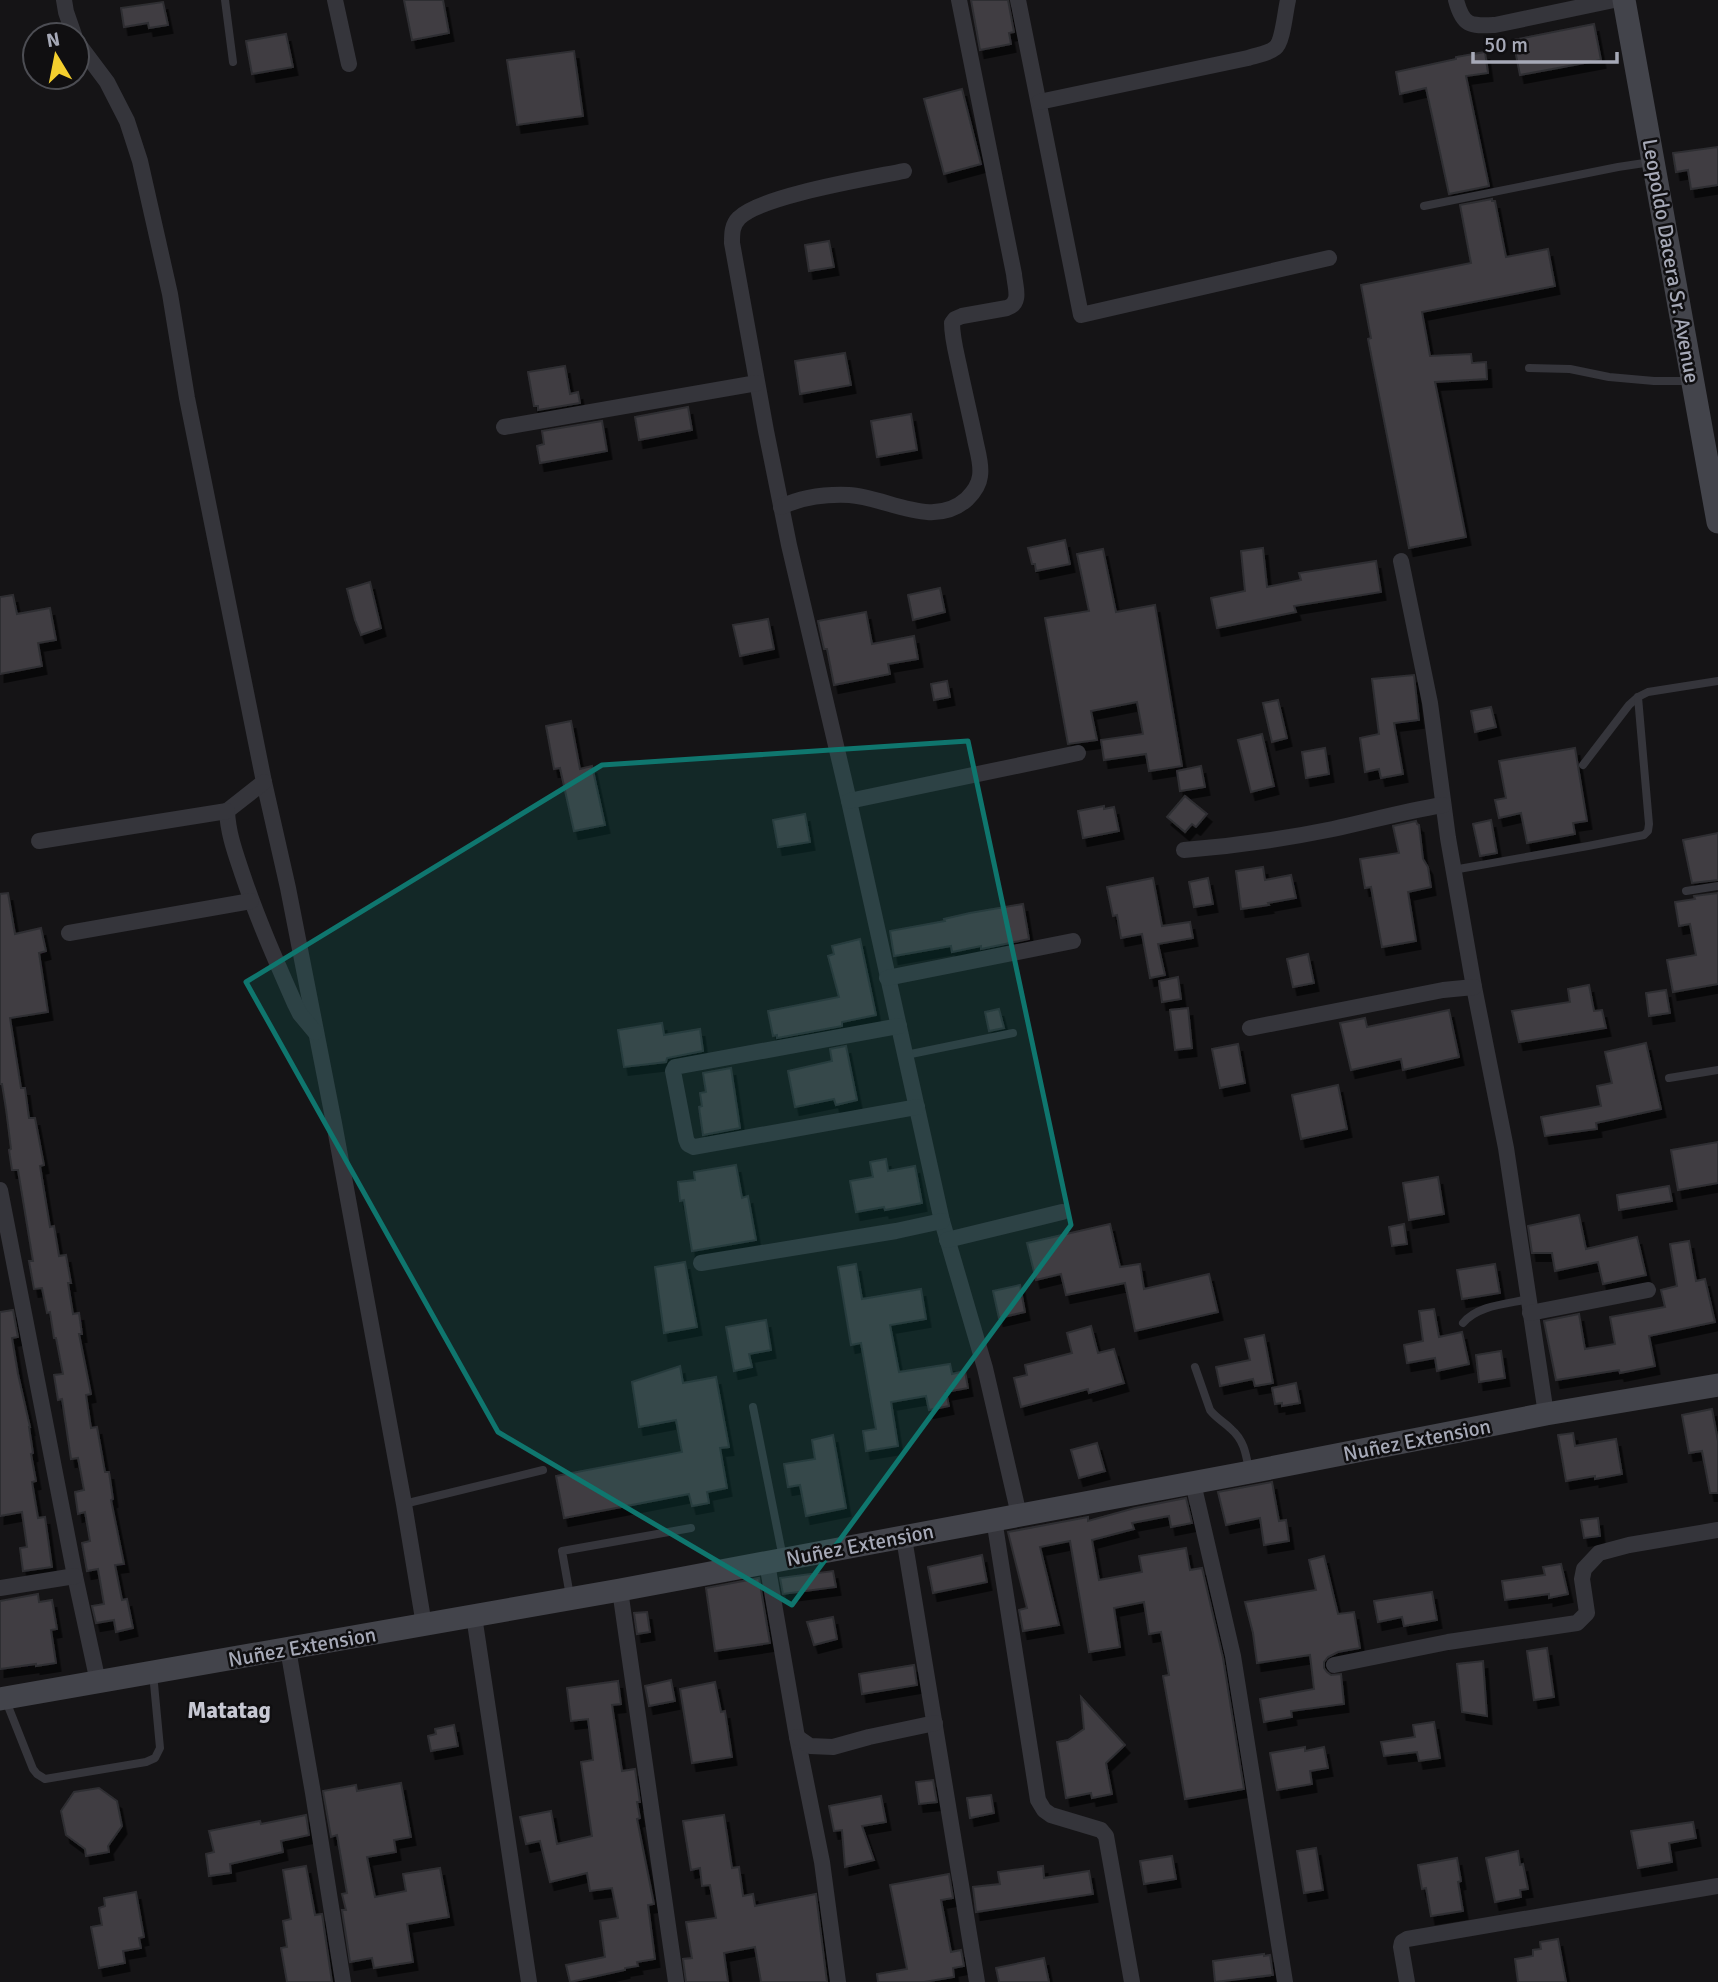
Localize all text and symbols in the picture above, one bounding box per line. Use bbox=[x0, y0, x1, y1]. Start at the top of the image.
north arrow bbox=[21, 21, 91, 91]
scale bar bbox=[1473, 21, 1616, 65]
text: N bbox=[45, 27, 62, 53]
text: 50 m bbox=[1484, 32, 1528, 58]
street label: Leopoldo Dacera Sr. Avenue bbox=[1637, 137, 1705, 385]
street label: Nuñez Extension bbox=[1341, 1413, 1493, 1467]
street label: Nuñez Extension bbox=[784, 1518, 936, 1572]
street label: Nuñez Extension bbox=[226, 1621, 378, 1673]
district label: Matatag bbox=[187, 1696, 271, 1725]

